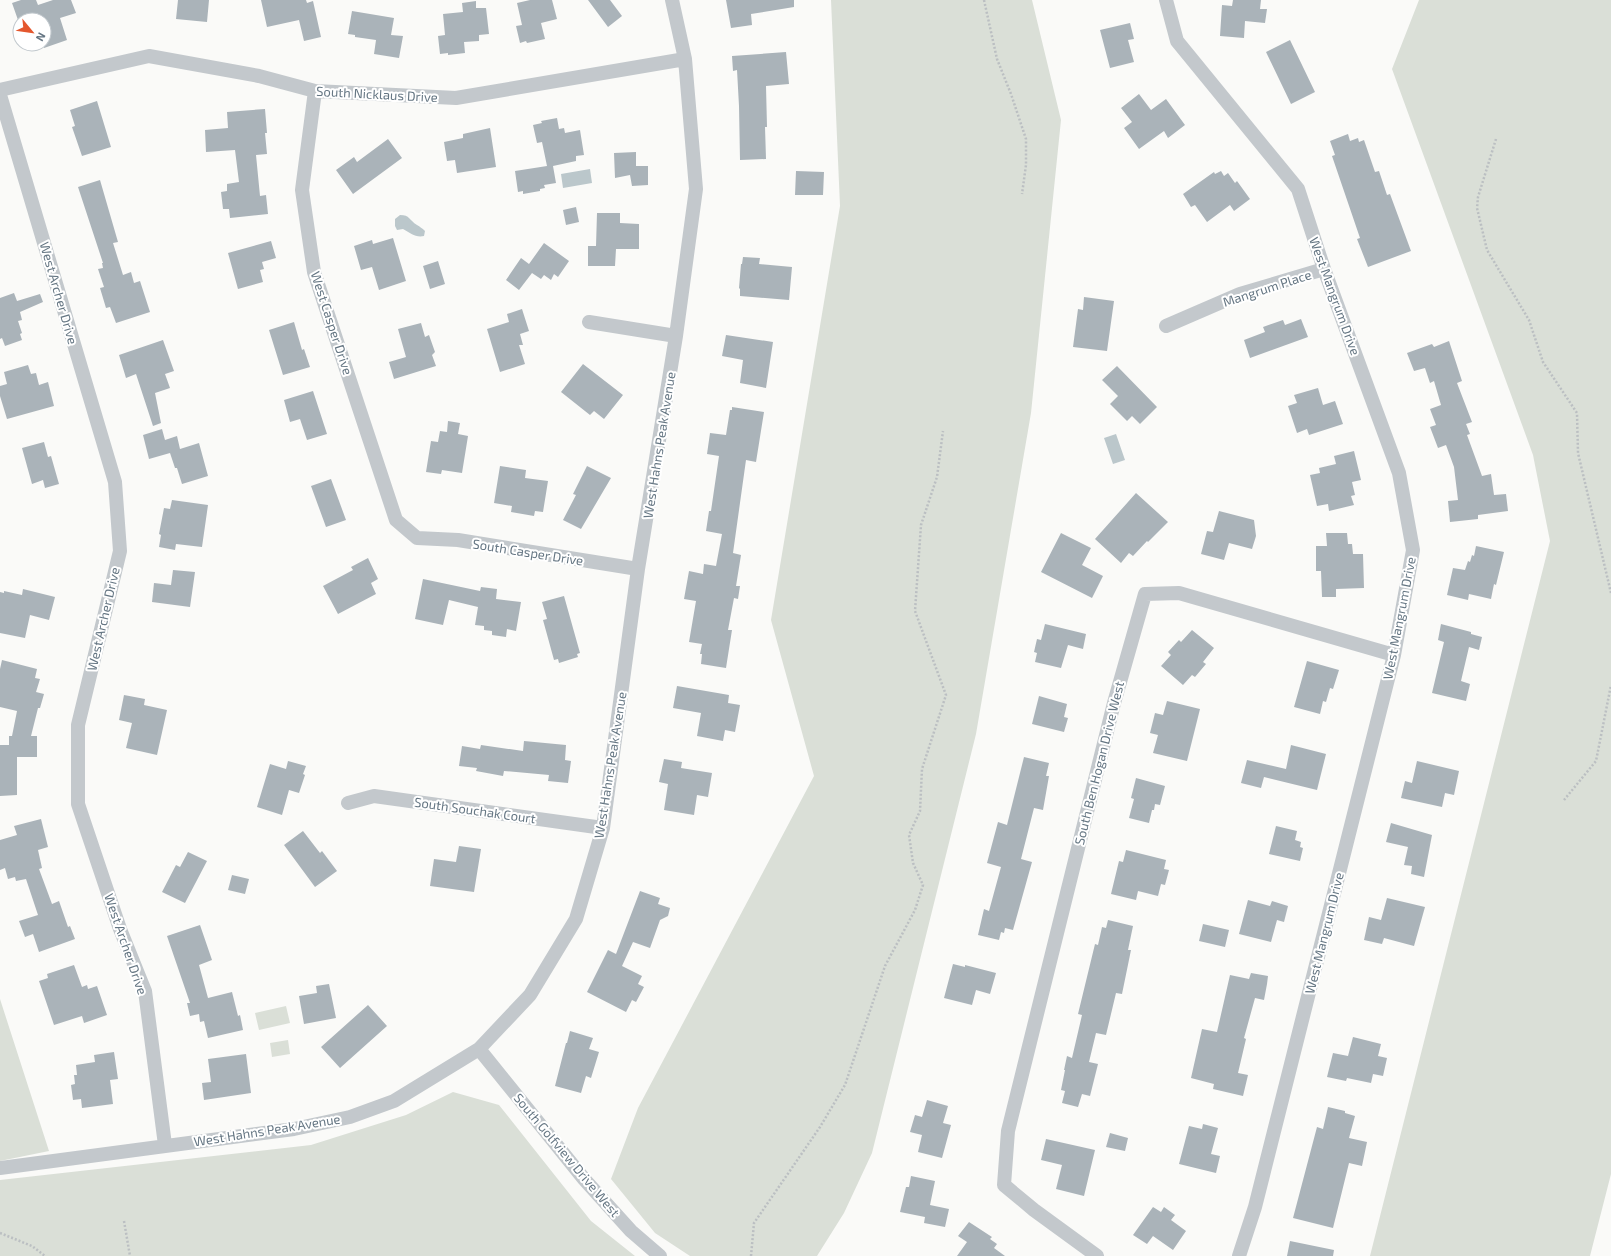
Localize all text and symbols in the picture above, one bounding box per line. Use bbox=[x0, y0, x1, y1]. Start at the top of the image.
north arrow bbox=[12, 12, 52, 52]
text: N bbox=[34, 30, 49, 44]
street label: South Nicklaus Drive bbox=[316, 83, 438, 105]
street label: West Mangrum Drive bbox=[1306, 235, 1364, 357]
street label: West Archer Drive bbox=[37, 240, 81, 346]
street label: Mangrum Place bbox=[1221, 266, 1313, 310]
street label: West Casper Drive bbox=[308, 269, 356, 377]
street label: West Hahns Peak Avenue bbox=[639, 370, 679, 519]
street label: South Casper Drive bbox=[471, 535, 585, 569]
street label: West Mangrum Drive bbox=[1379, 555, 1419, 681]
street label: West Archer Drive bbox=[83, 566, 123, 672]
street label: South Ben Hogan Drive West bbox=[1071, 679, 1127, 846]
street label: West Hahns Peak Avenue bbox=[590, 690, 630, 839]
street label: South Souchak Court bbox=[413, 794, 537, 826]
street label: West Mangrum Drive bbox=[1301, 871, 1347, 995]
street label: West Archer Drive bbox=[101, 891, 151, 997]
street label: South Golfview Drive West bbox=[511, 1090, 623, 1220]
street label: West Hahns Peak Avenue bbox=[193, 1110, 342, 1150]

